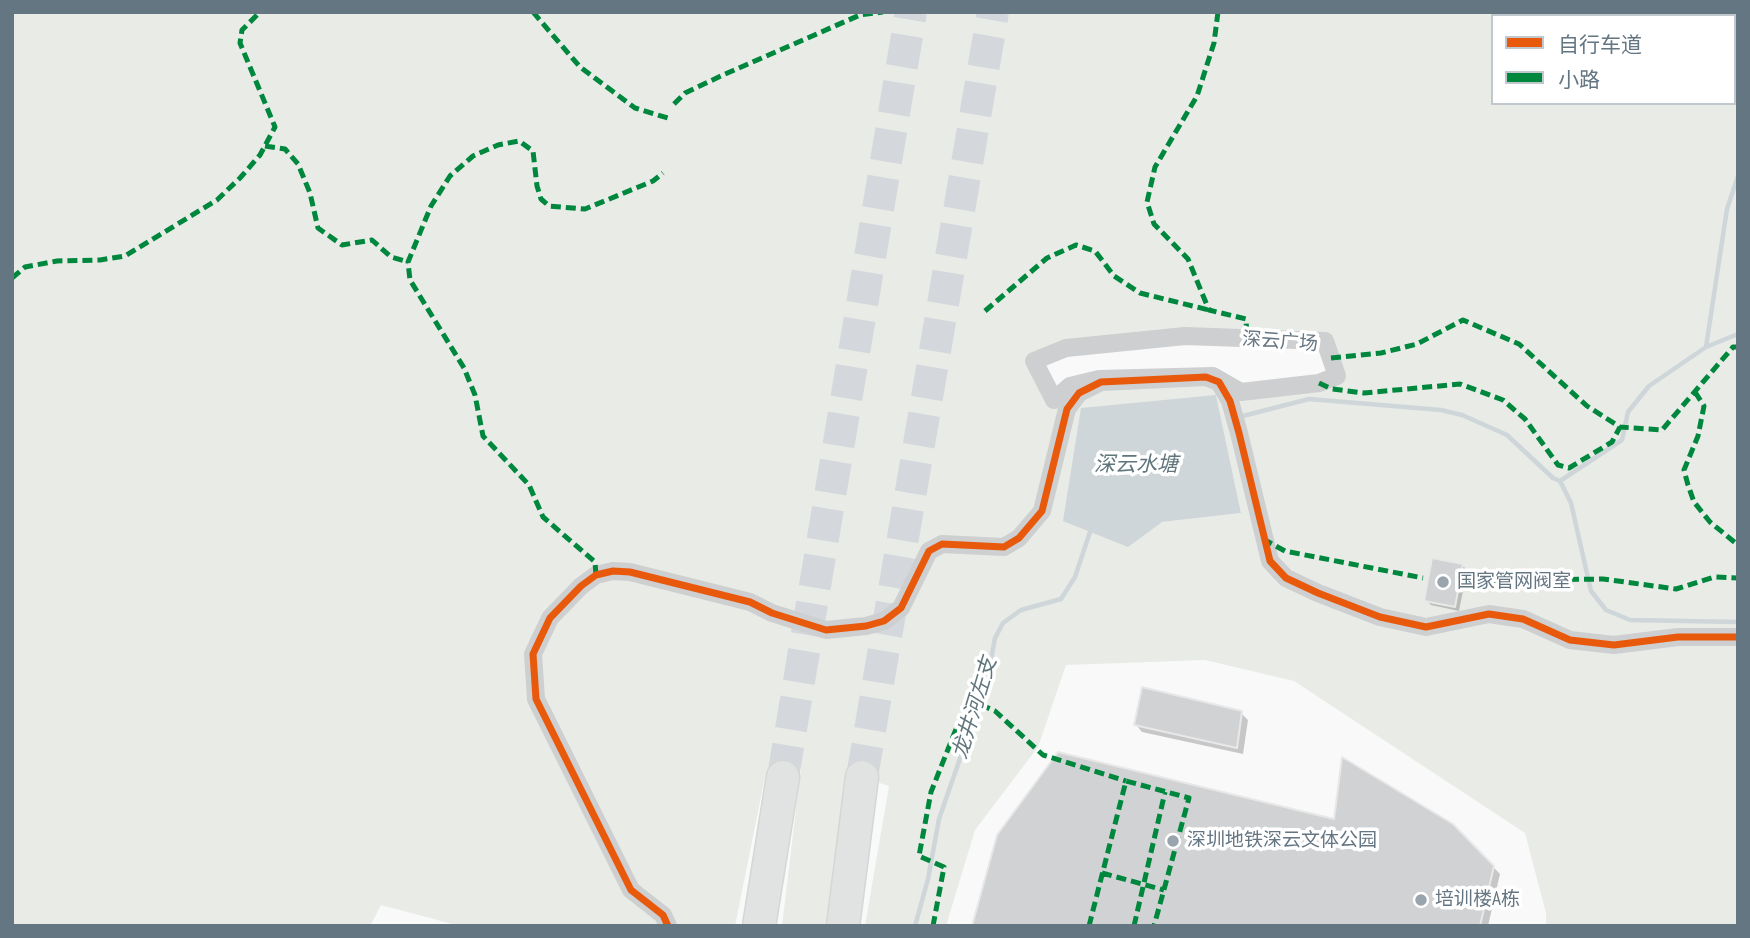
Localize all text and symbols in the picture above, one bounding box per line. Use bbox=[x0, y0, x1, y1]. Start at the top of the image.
legend bbox=[1491, 14, 1736, 105]
text: 自行车道 bbox=[1558, 31, 1642, 58]
text: 小路 bbox=[1558, 66, 1600, 93]
street label: 深云广场 bbox=[1241, 328, 1319, 356]
water label: 深云水塘 bbox=[1094, 452, 1178, 478]
place label: 国家管网阀室 bbox=[1457, 571, 1571, 593]
marker: 国家管网阀室 bbox=[1435, 574, 1451, 590]
water label: 龙井河左支 bbox=[948, 654, 1002, 762]
place label: 深圳地铁深云文体公园 bbox=[1187, 830, 1377, 852]
marker: 深圳地铁深云文体公园 bbox=[1165, 833, 1181, 849]
place label: 培训楼A栋 bbox=[1435, 889, 1520, 911]
marker: 培训楼A栋 bbox=[1413, 892, 1429, 908]

